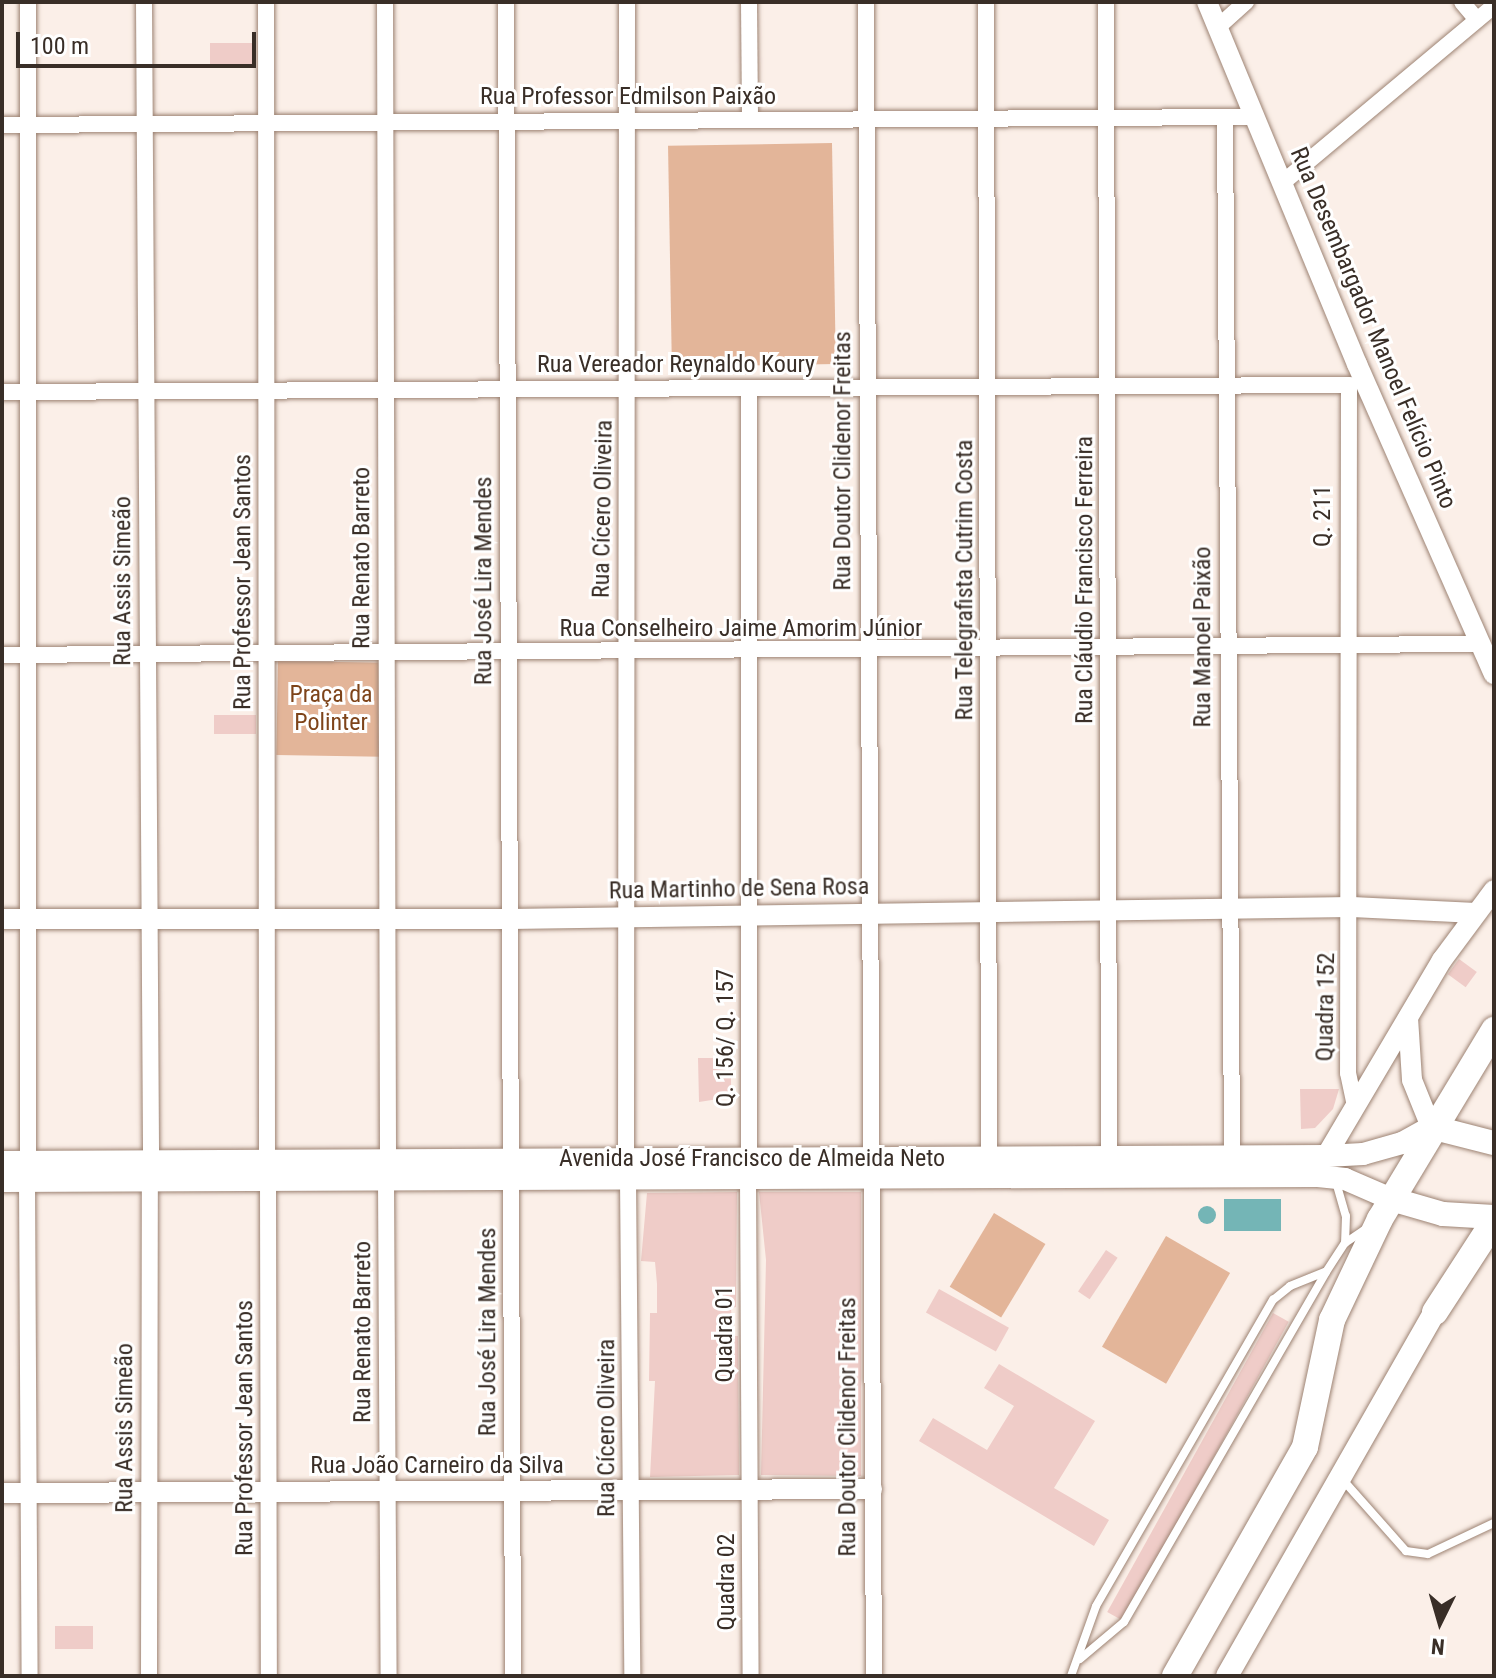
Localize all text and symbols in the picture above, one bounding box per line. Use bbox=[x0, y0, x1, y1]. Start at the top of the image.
scale bar bbox=[20, 16, 260, 66]
text: 100 m bbox=[30, 32, 89, 60]
street label: Rua Professor Edmilson Paixão bbox=[480, 83, 776, 111]
street label: Rua Desembargador Manoel Felício Pinto bbox=[1284, 143, 1462, 513]
street label: Rua Doutor Clidenor Freitas bbox=[829, 331, 857, 591]
street label: Rua Vereador Reynaldo Koury bbox=[537, 351, 815, 379]
street label: Rua Cícero Oliveira bbox=[587, 420, 619, 598]
street label: Rua Cláudio Francisco Ferreira bbox=[1071, 436, 1099, 724]
street label: Rua Telegrafista Cutrim Costa bbox=[951, 439, 979, 721]
street label: Rua Professor Jean Santos bbox=[229, 454, 257, 710]
street label: Rua Renato Barreto bbox=[348, 467, 376, 649]
street label: Rua José Lira Mendes bbox=[470, 477, 498, 685]
street label: Q. 211 bbox=[1309, 485, 1337, 547]
street label: Rua Assis Simeão bbox=[109, 496, 137, 666]
street label: Rua Manoel Paixão bbox=[1189, 546, 1217, 728]
street label: Rua Conselheiro Jaime Amorim Júnior bbox=[560, 615, 922, 643]
park label: Praça da Polinter bbox=[289, 681, 373, 737]
street label: Rua Martinho de Sena Rosa bbox=[609, 872, 869, 906]
street label: Quadra 152 bbox=[1311, 952, 1341, 1062]
street label: Q. 156/ Q. 157 bbox=[712, 969, 740, 1107]
street label: Avenida José Francisco de Almeida Neto bbox=[559, 1145, 945, 1173]
street label: Rua José Lira Mendes bbox=[474, 1228, 502, 1436]
street label: Rua Renato Barreto bbox=[349, 1241, 377, 1423]
street label: Quadra 01 bbox=[711, 1286, 739, 1382]
street label: Rua Doutor Clidenor Freitas bbox=[834, 1297, 862, 1557]
street label: Rua Professor Jean Santos bbox=[231, 1300, 259, 1556]
street label: Rua Cícero Oliveira bbox=[593, 1339, 621, 1517]
street label: Rua Assis Simeão bbox=[111, 1343, 139, 1513]
street label: Rua João Carneiro da Silva bbox=[310, 1452, 564, 1480]
street label: Quadra 02 bbox=[713, 1534, 741, 1630]
north arrow bbox=[1400, 1582, 1480, 1662]
text: N bbox=[1430, 1633, 1446, 1659]

